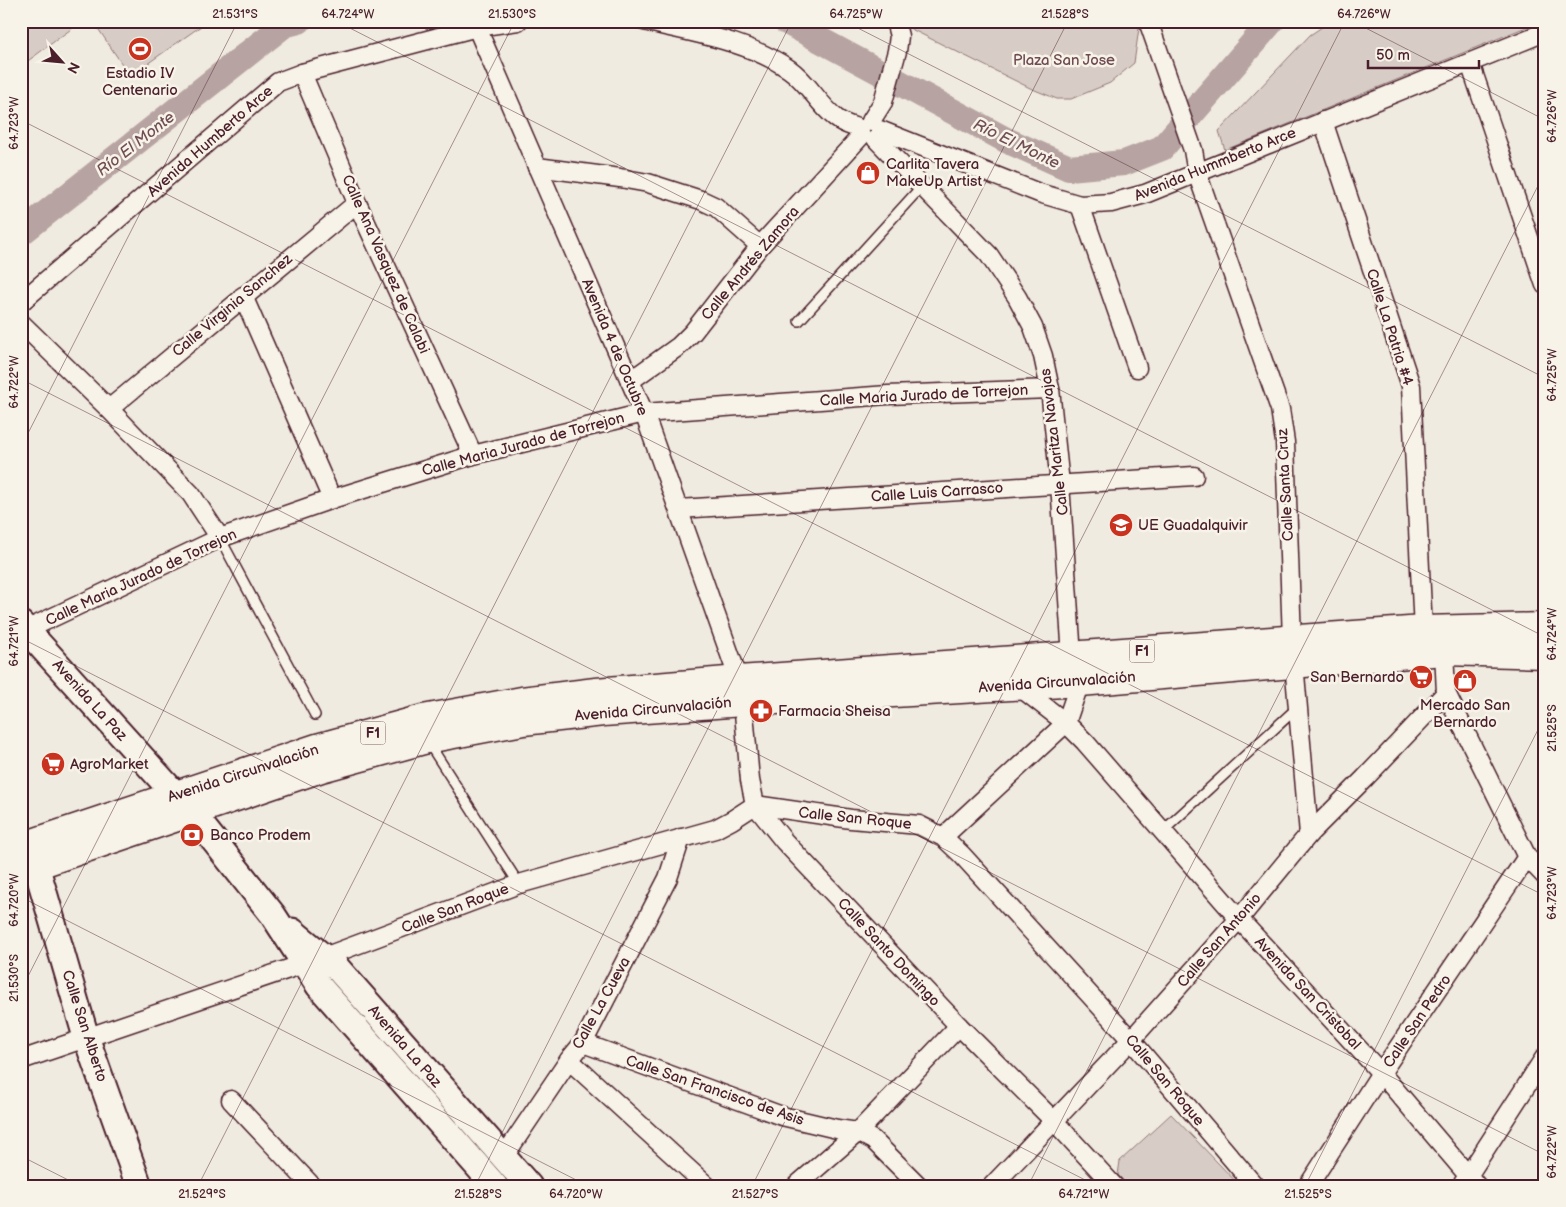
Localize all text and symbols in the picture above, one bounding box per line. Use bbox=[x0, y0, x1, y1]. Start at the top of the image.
text: 21.531°S bbox=[212, 7, 258, 22]
text: 64.724°W bbox=[321, 7, 375, 22]
text: 21.530°S bbox=[488, 7, 536, 22]
text: 64.725°W bbox=[829, 7, 883, 22]
text: 21.528°S bbox=[1041, 7, 1089, 22]
text: 64.726°W bbox=[1337, 7, 1391, 22]
sports icon: Estadio IV Centenario bbox=[127, 36, 153, 62]
north arrow bbox=[38, 38, 88, 88]
scale bar bbox=[1368, 38, 1480, 70]
text: 50 m bbox=[1376, 46, 1410, 65]
park label: Plaza San Jose bbox=[1013, 51, 1115, 70]
text: N bbox=[63, 59, 83, 76]
place label: Estadio IV Centenario bbox=[102, 64, 178, 100]
street label: Avenida Humberto Arce bbox=[144, 82, 277, 201]
text: 64.726°W bbox=[1545, 89, 1560, 143]
text: 64.723°W bbox=[7, 96, 22, 150]
water label: Río El Monte bbox=[93, 108, 179, 180]
water label: Río El Monte bbox=[970, 115, 1063, 173]
street label: Avenida Hummberto Arce bbox=[1131, 123, 1299, 206]
place label: Carlita Tavera MakeUp Artist bbox=[886, 155, 982, 191]
shop icon: Carlita Tavera MakeUp Artist bbox=[855, 160, 881, 186]
street label: Calle Ana Vasquez de Calabi bbox=[337, 172, 434, 357]
street label: Calle Andrés Zamora bbox=[697, 203, 804, 324]
street label: Calle Virginia Sanchez bbox=[168, 249, 297, 361]
street label: Calle La Patria #4 bbox=[1362, 266, 1417, 388]
street label: Avenida 4 de Octubre bbox=[577, 276, 652, 419]
text: 64.725°W bbox=[1545, 348, 1560, 402]
text: 64.722°W bbox=[7, 355, 22, 409]
street label: Calle Maritza Navajas bbox=[1036, 367, 1073, 517]
street label: Calle Maria Jurado de Torrejon bbox=[819, 381, 1029, 410]
street label: Calle Maria Jurado de Torrejon bbox=[420, 408, 626, 481]
street label: Calle Santa Cruz bbox=[1273, 427, 1298, 542]
street label: Calle Luis Carrasco bbox=[870, 478, 1004, 507]
school or university icon: UE Guadalquivir bbox=[1108, 512, 1134, 538]
place label: UE Guadalquivir bbox=[1138, 516, 1248, 535]
street label: Calle Maria Jurado de Torrejon bbox=[43, 525, 240, 630]
text: 64.724°W bbox=[1545, 607, 1560, 661]
text: 64.721°W bbox=[7, 615, 22, 666]
road number: F1 bbox=[1130, 640, 1154, 662]
street label: Avenida La Paz bbox=[48, 656, 132, 746]
supermarket icon: San Bernardo bbox=[1408, 664, 1434, 690]
street label: Avenida Circunvalación bbox=[978, 668, 1136, 697]
place label: San Bernardo bbox=[1310, 668, 1404, 687]
shop icon: Mercado San Bernardo bbox=[1452, 668, 1478, 694]
street label: Avenida Circunvalación bbox=[574, 693, 732, 726]
place label: Mercado San Bernardo bbox=[1420, 696, 1510, 732]
pharmacy icon: Farmacia Sheisa bbox=[748, 698, 774, 724]
place label: Farmacia Sheisa bbox=[778, 702, 891, 721]
text: 21.525°S bbox=[1545, 704, 1560, 752]
road number: F1 bbox=[360, 721, 386, 744]
street label: Avenida Circunvalación bbox=[165, 740, 321, 807]
supermarket icon: AgroMarket bbox=[40, 751, 66, 777]
place label: AgroMarket bbox=[70, 755, 149, 774]
street label: Calle San Roque bbox=[797, 803, 913, 834]
bank icon: Banco Prodem bbox=[179, 822, 205, 848]
place label: Banco Prodem bbox=[210, 826, 311, 845]
text: 64.723°W bbox=[1545, 866, 1560, 920]
text: 64.720°W bbox=[7, 873, 22, 927]
street label: Calle San Roque bbox=[399, 879, 512, 938]
street label: Calle San Antonio bbox=[1173, 889, 1266, 992]
street label: Calle Santo Domingo bbox=[833, 894, 944, 1011]
street label: Avenida San Cristobal bbox=[1250, 933, 1365, 1054]
text: 21.530°S bbox=[7, 954, 22, 1002]
street label: Calle La Cueva bbox=[568, 954, 635, 1053]
street label: Calle San Alberto bbox=[57, 968, 112, 1085]
street label: Calle San Pedro bbox=[1379, 971, 1456, 1072]
street label: Avenida La Paz bbox=[364, 1001, 446, 1092]
street label: Calle San Roque bbox=[1121, 1031, 1208, 1130]
street label: Calle San Francisco de Asis bbox=[623, 1051, 807, 1130]
text: 64.722°W bbox=[1545, 1125, 1560, 1179]
text: 21.529°S bbox=[178, 1187, 226, 1202]
text: 21.528°S bbox=[454, 1187, 502, 1202]
text: 64.720°W bbox=[549, 1187, 603, 1202]
text: 21.527°S bbox=[732, 1187, 778, 1202]
text: 64.721°W bbox=[1059, 1187, 1110, 1202]
text: 21.525°S bbox=[1284, 1187, 1332, 1202]

